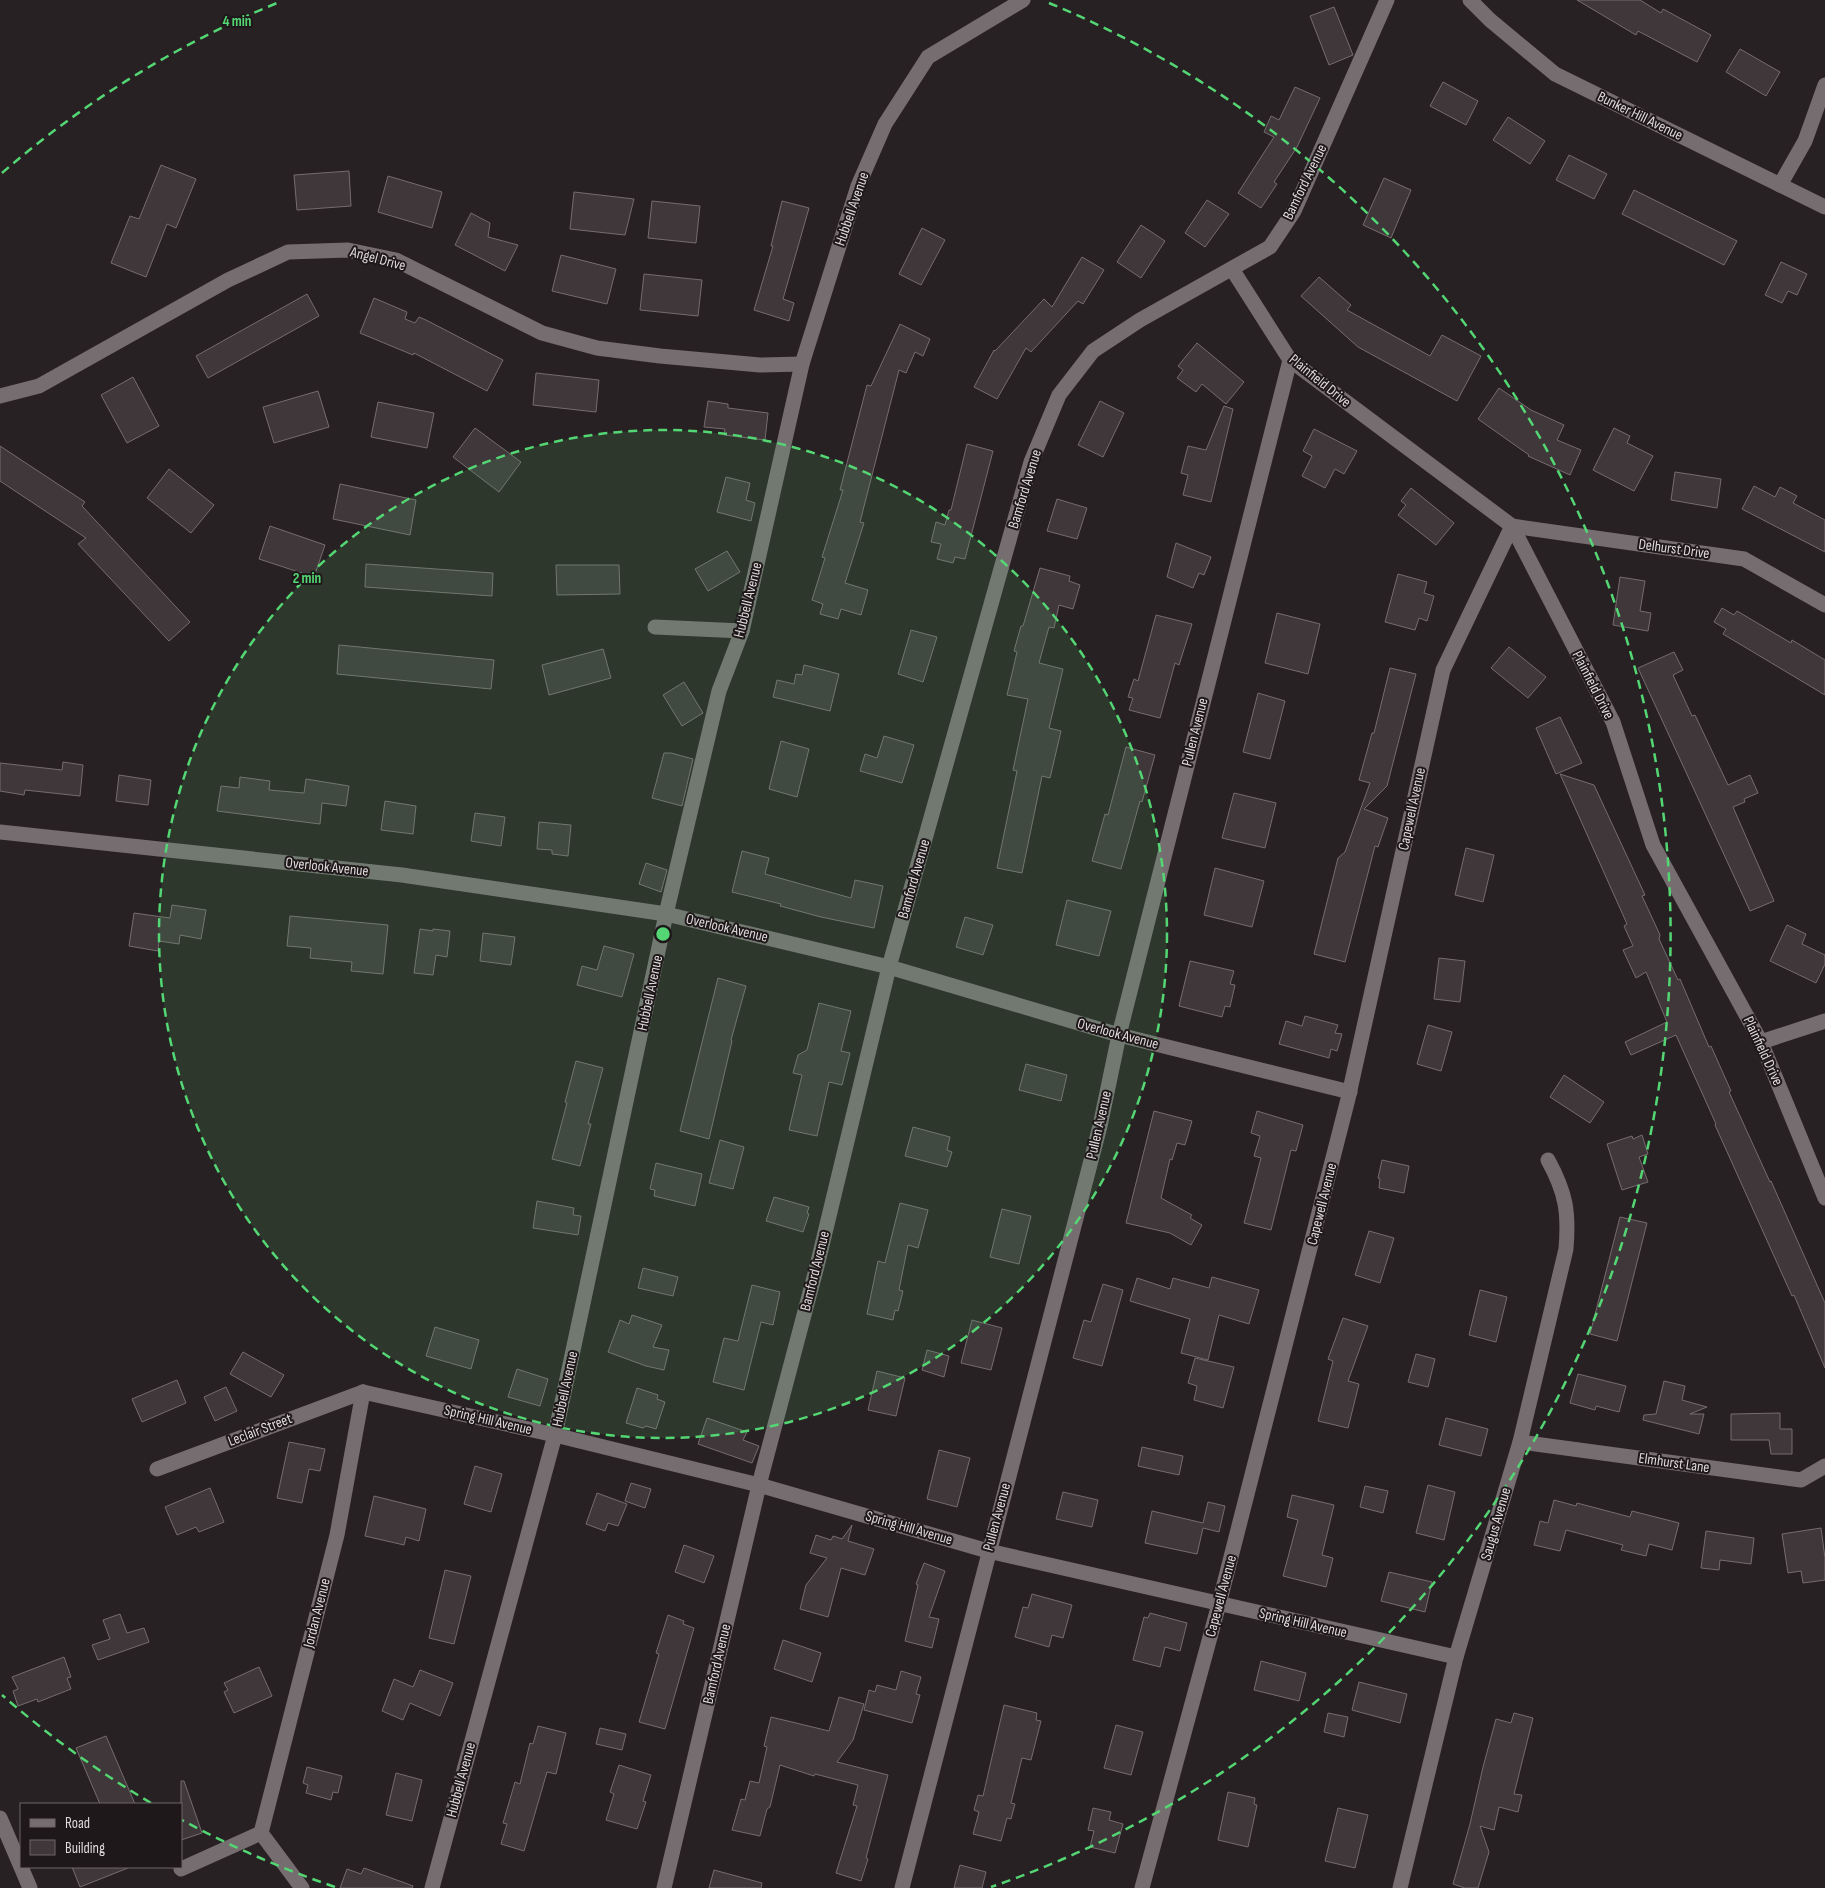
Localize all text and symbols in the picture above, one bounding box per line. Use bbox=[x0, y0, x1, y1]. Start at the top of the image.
text: 4 min bbox=[223, 12, 251, 31]
street label: Bunker Hill Avenue bbox=[1594, 87, 1686, 145]
street label: Bamford Avenue bbox=[1279, 141, 1331, 223]
street label: Hubbell Avenue bbox=[830, 169, 874, 249]
street label: Angel Drive bbox=[347, 242, 408, 275]
street label: Plainfield Drive bbox=[1285, 350, 1355, 412]
street label: Bamford Avenue bbox=[1004, 447, 1046, 531]
street label: Delhurst Drive bbox=[1637, 535, 1711, 563]
street label: Hubbell Avenue bbox=[729, 560, 767, 640]
text: 2 min bbox=[293, 569, 321, 588]
street label: Plainfield Drive bbox=[1568, 648, 1618, 722]
street label: Pullen Avenue bbox=[1177, 696, 1213, 768]
street label: Capewell Avenue bbox=[1394, 766, 1430, 852]
street label: Bamford Avenue bbox=[894, 837, 934, 921]
street label: Overlook Avenue bbox=[285, 853, 369, 881]
street label: Overlook Avenue bbox=[684, 909, 770, 947]
centre of rings bbox=[654, 925, 672, 943]
street label: Hubbell Avenue bbox=[633, 953, 667, 1033]
street label: Plainfield Drive bbox=[1739, 1013, 1787, 1089]
street label: Overlook Avenue bbox=[1075, 1014, 1161, 1054]
street label: Pullen Avenue bbox=[1082, 1089, 1116, 1161]
street label: Capewell Avenue bbox=[1303, 1161, 1341, 1247]
street label: Bamford Avenue bbox=[796, 1229, 834, 1313]
street label: Hubbell Avenue bbox=[548, 1349, 582, 1429]
street label: Spring Hill Avenue bbox=[442, 1401, 534, 1439]
street label: Leclair Street bbox=[225, 1409, 295, 1451]
street label: Elmhurst Lane bbox=[1637, 1449, 1711, 1477]
street label: Pullen Avenue bbox=[979, 1481, 1015, 1553]
street label: Saugus Avenue bbox=[1477, 1485, 1515, 1563]
street label: Spring Hill Avenue bbox=[863, 1507, 955, 1549]
street label: Capewell Avenue bbox=[1201, 1553, 1241, 1639]
street label: Jordan Avenue bbox=[299, 1576, 335, 1651]
street label: Spring Hill Avenue bbox=[1257, 1604, 1349, 1642]
street label: Bamford Avenue bbox=[699, 1622, 735, 1706]
street label: Hubbell Avenue bbox=[442, 1740, 480, 1820]
legend bbox=[20, 1803, 182, 1868]
text: Road bbox=[65, 1814, 90, 1833]
text: Building bbox=[65, 1839, 105, 1858]

